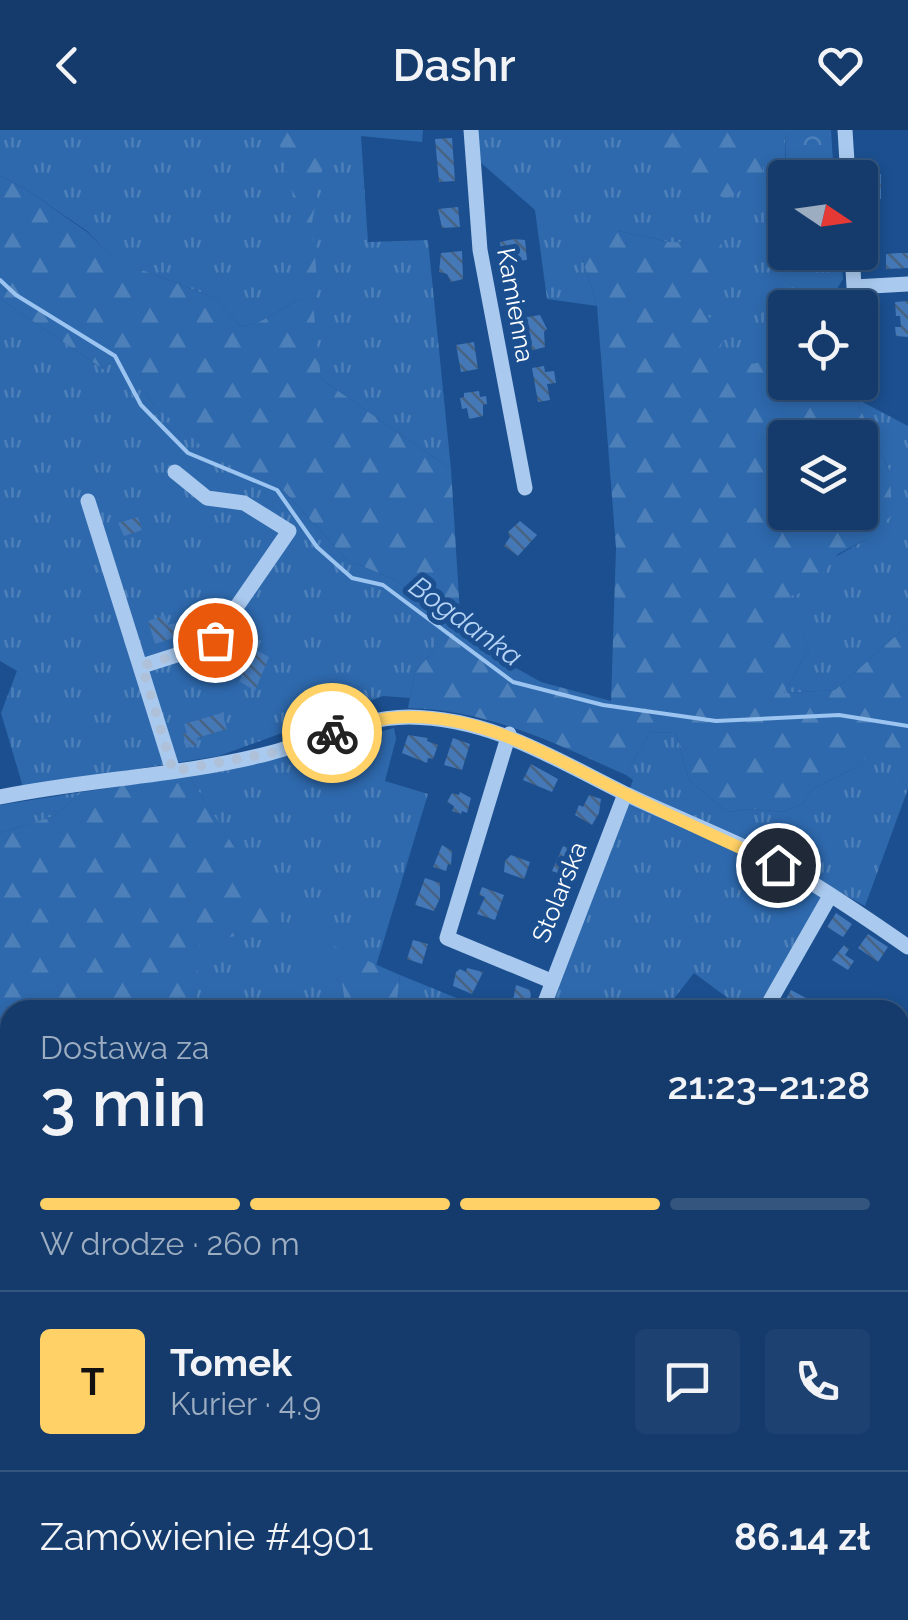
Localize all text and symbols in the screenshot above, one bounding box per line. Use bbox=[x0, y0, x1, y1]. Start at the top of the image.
icon: back bbox=[40, 38, 95, 93]
icon: heart bbox=[813, 38, 868, 93]
text: Dashr bbox=[392, 39, 516, 92]
north arrow bbox=[768, 160, 878, 270]
map controls bbox=[768, 160, 878, 530]
street label: Kamienna bbox=[491, 245, 541, 365]
button: locate bbox=[768, 290, 878, 400]
button: layers bbox=[768, 420, 878, 530]
water label: Bogdanka bbox=[403, 569, 529, 673]
pin bbox=[173, 598, 258, 683]
icon: bag bbox=[188, 613, 243, 668]
courier bbox=[282, 683, 382, 783]
icon: bike bbox=[305, 706, 360, 761]
pin bbox=[736, 823, 821, 908]
street label: Stolarska bbox=[525, 837, 593, 947]
icon: home bbox=[751, 838, 806, 893]
text: Dostawa za bbox=[40, 1029, 209, 1066]
text: 21:23–21:28 bbox=[668, 1063, 870, 1108]
text: 3 min bbox=[40, 1065, 207, 1141]
text: W drodze · 260 m bbox=[40, 1225, 300, 1262]
button: chat bbox=[635, 1329, 740, 1434]
button: phone bbox=[765, 1329, 870, 1434]
text: Tomek bbox=[170, 1340, 292, 1385]
text: T bbox=[81, 1359, 104, 1404]
text: Kurier · 4.9 bbox=[170, 1385, 321, 1422]
text: Zamówienie #4901 bbox=[40, 1514, 373, 1559]
text: 86.14 zł bbox=[734, 1514, 870, 1559]

